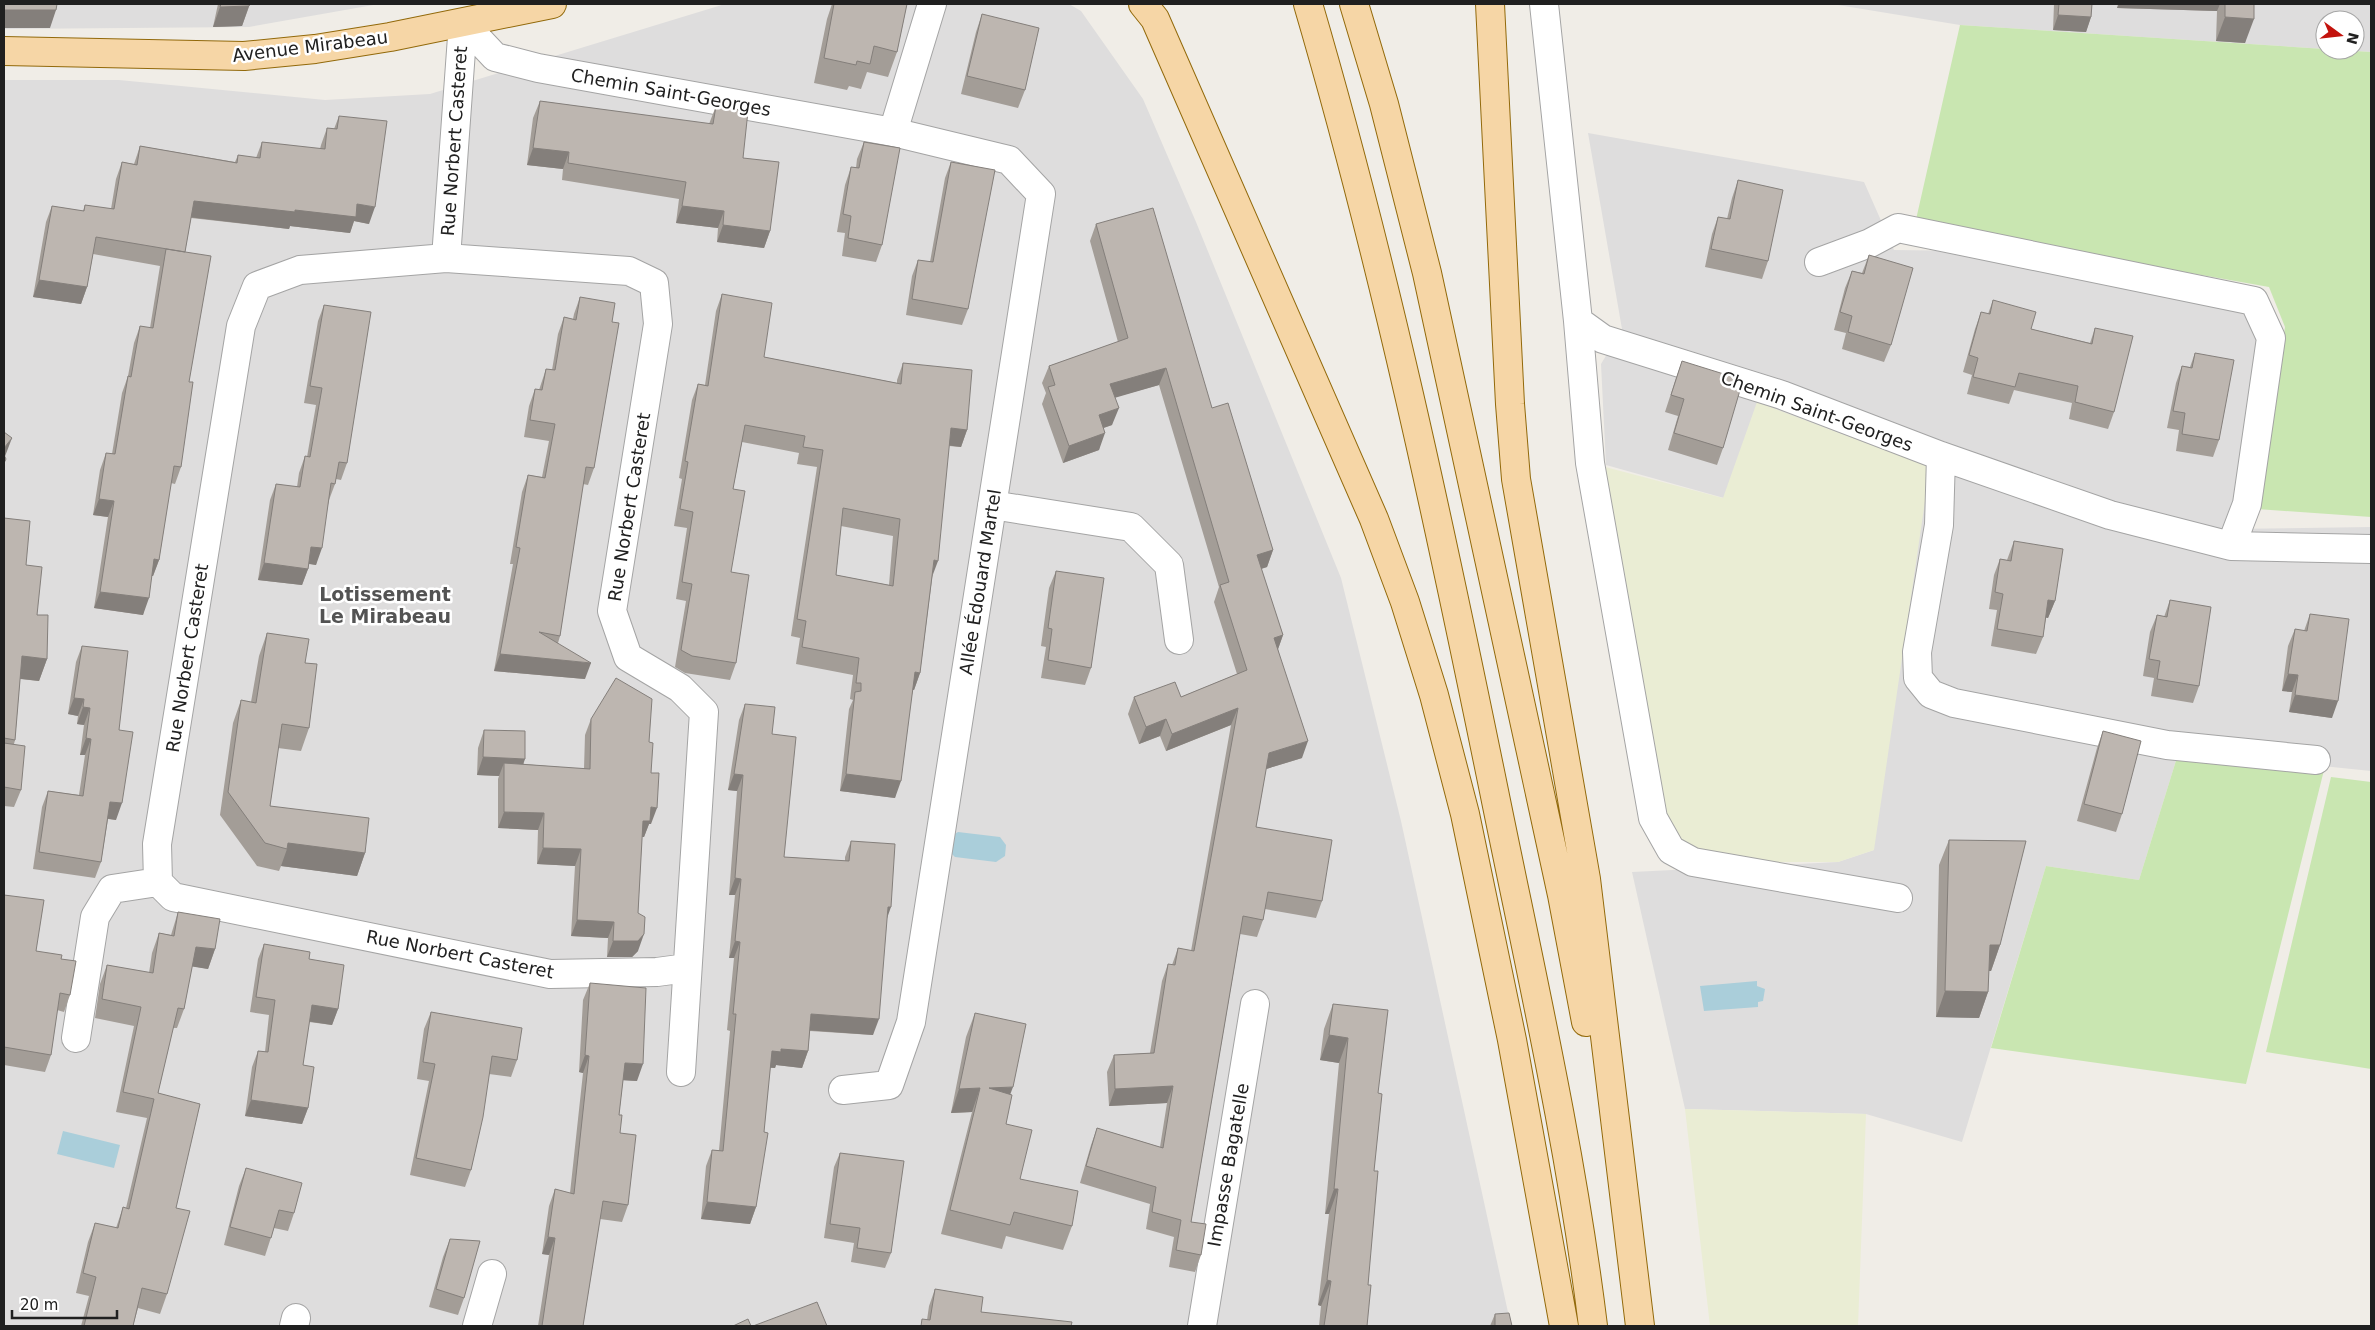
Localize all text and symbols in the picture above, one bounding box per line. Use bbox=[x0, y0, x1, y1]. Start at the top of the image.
north arrow bbox=[2315, 10, 2365, 60]
street label: Avenue Mirabeau bbox=[231, 26, 389, 66]
text: N bbox=[2343, 31, 2362, 46]
street label: Rue Norbert Casteret bbox=[437, 45, 471, 237]
street label: Chemin Saint-Georges bbox=[569, 64, 773, 120]
street label: Chemin Saint-Georges bbox=[1718, 366, 1916, 456]
street label: Rue Norbert Casteret bbox=[604, 411, 654, 603]
street label: Allée Édouard Martel bbox=[955, 488, 1005, 676]
street label: Rue Norbert Casteret bbox=[162, 562, 212, 754]
district label: Lotissement Le Mirabeau bbox=[319, 583, 451, 627]
street label: Rue Norbert Casteret bbox=[364, 925, 556, 983]
street label: Impasse Bagatelle bbox=[1203, 1081, 1253, 1249]
scale bar bbox=[12, 1288, 118, 1320]
text: 20 m bbox=[20, 1296, 58, 1314]

